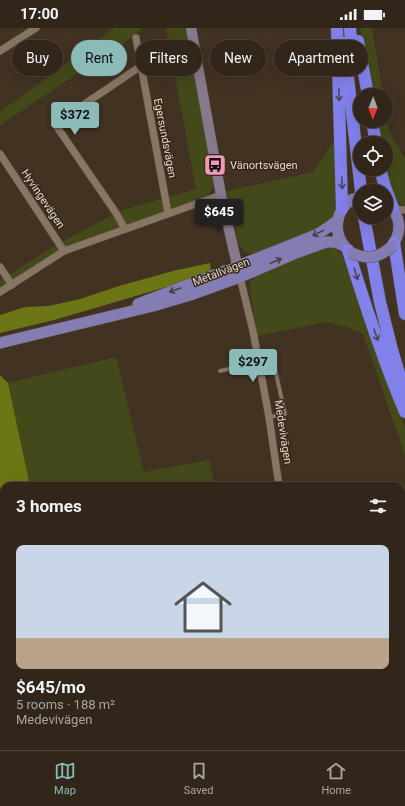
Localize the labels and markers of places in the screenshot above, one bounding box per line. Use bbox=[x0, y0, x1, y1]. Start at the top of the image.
pin: $372 bbox=[51, 102, 99, 136]
bus stop icon: Vänortsvägen bbox=[202, 152, 228, 178]
place label: Vänortsvägen bbox=[230, 159, 298, 172]
pin: $645 bbox=[195, 199, 243, 233]
pin: $297 bbox=[229, 349, 277, 383]

